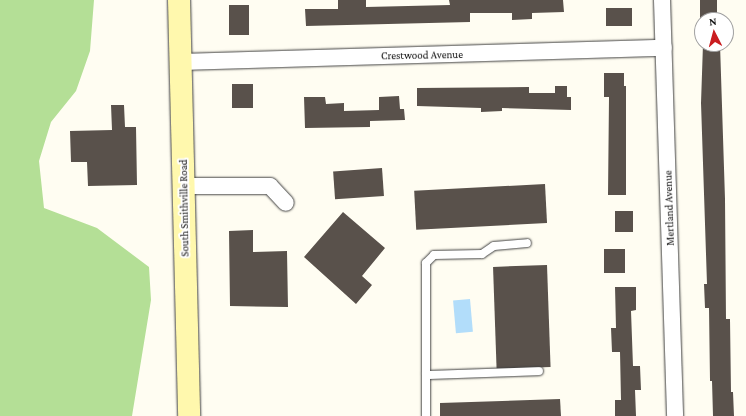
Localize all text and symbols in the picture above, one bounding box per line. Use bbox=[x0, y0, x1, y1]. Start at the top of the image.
north arrow bbox=[694, 12, 734, 52]
text: N bbox=[708, 15, 717, 27]
street label: Crestwood Avenue bbox=[381, 48, 463, 62]
street label: South Smithville Road bbox=[177, 159, 191, 257]
street label: Mertland Avenue bbox=[661, 170, 677, 246]

